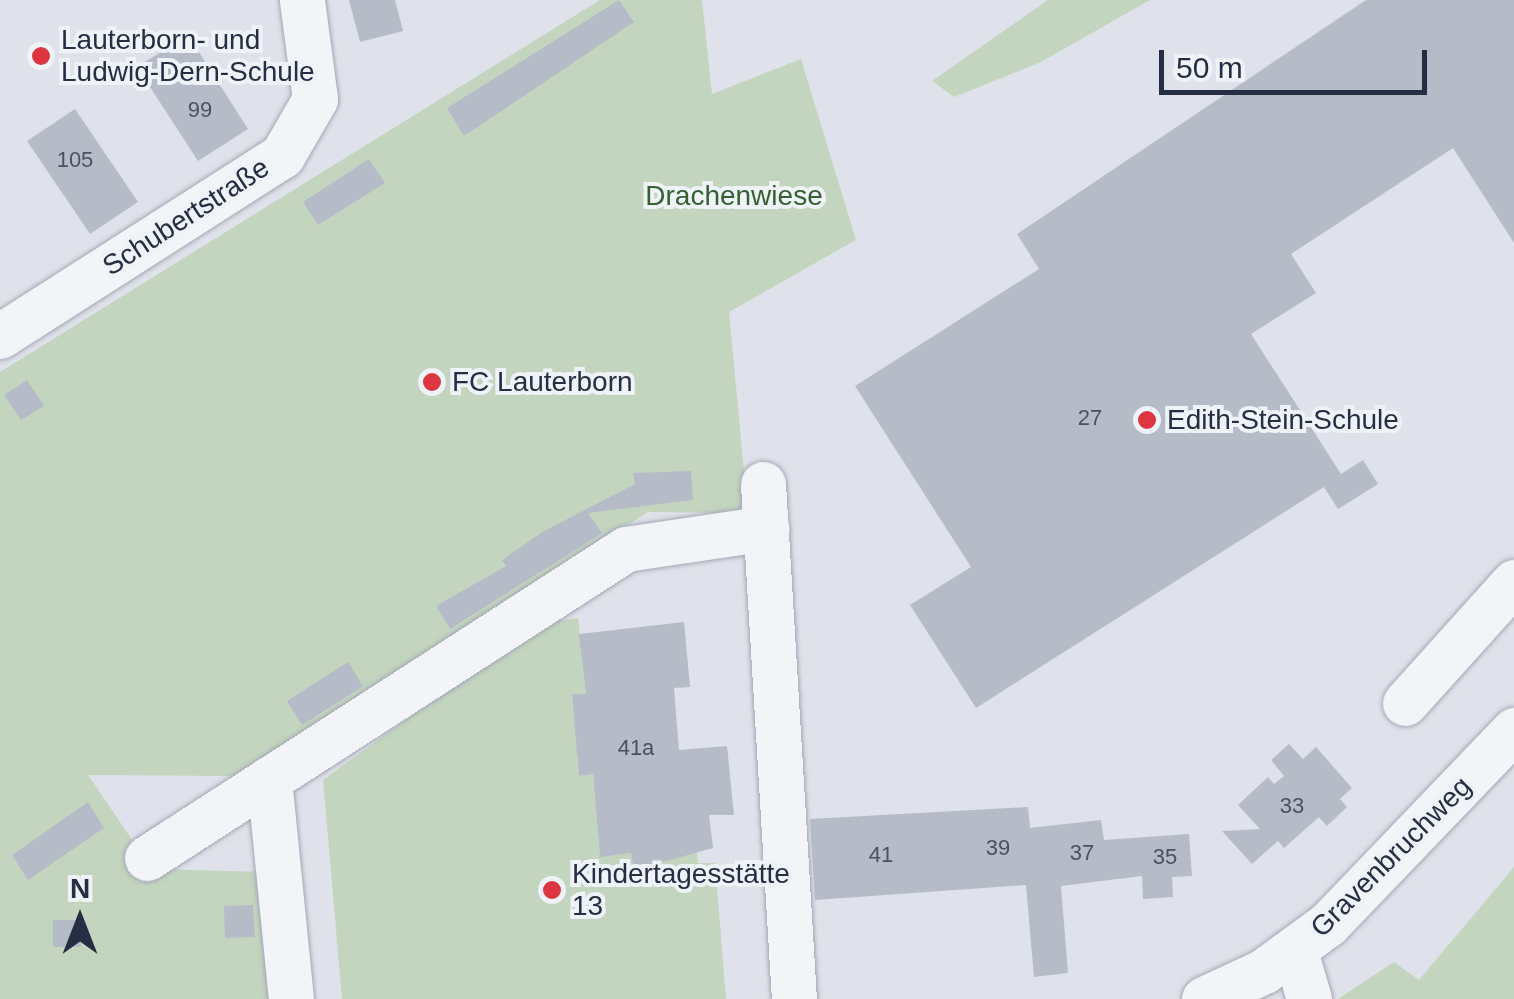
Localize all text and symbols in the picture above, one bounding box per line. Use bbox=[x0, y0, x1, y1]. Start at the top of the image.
place label: Lauterborn- und Ludwig-Dern-Schule bbox=[61, 23, 315, 89]
scale bar bbox=[1164, 30, 1432, 92]
marker: Lauterborn- und Ludwig-Dern-Schule bbox=[30, 45, 52, 67]
text: 50 m bbox=[1176, 51, 1243, 84]
house number: 99 bbox=[188, 97, 212, 123]
house number: 105 bbox=[57, 147, 93, 173]
street label: Schubertstraße bbox=[97, 151, 275, 283]
park label: Drachenwiese bbox=[645, 179, 823, 213]
place label: FC Lauterborn bbox=[452, 365, 633, 399]
marker: FC Lauterborn bbox=[421, 371, 443, 393]
place label: Edith-Stein-Schule bbox=[1167, 403, 1399, 437]
house number: 27 bbox=[1078, 405, 1102, 431]
marker: Edith-Stein-Schule bbox=[1136, 409, 1158, 431]
house number: 41a bbox=[618, 735, 654, 761]
street label: Gravenbruchweg bbox=[1304, 770, 1478, 944]
house number: 33 bbox=[1280, 793, 1304, 819]
house number: 39 bbox=[986, 835, 1010, 861]
house number: 37 bbox=[1070, 840, 1094, 866]
house number: 41 bbox=[869, 842, 893, 868]
house number: 35 bbox=[1153, 844, 1177, 870]
place label: Kindertagesstätte 13 bbox=[572, 857, 790, 923]
north arrow bbox=[30, 869, 130, 969]
text: N bbox=[70, 873, 90, 904]
marker: Kindertagesstätte 13 bbox=[541, 879, 563, 901]

